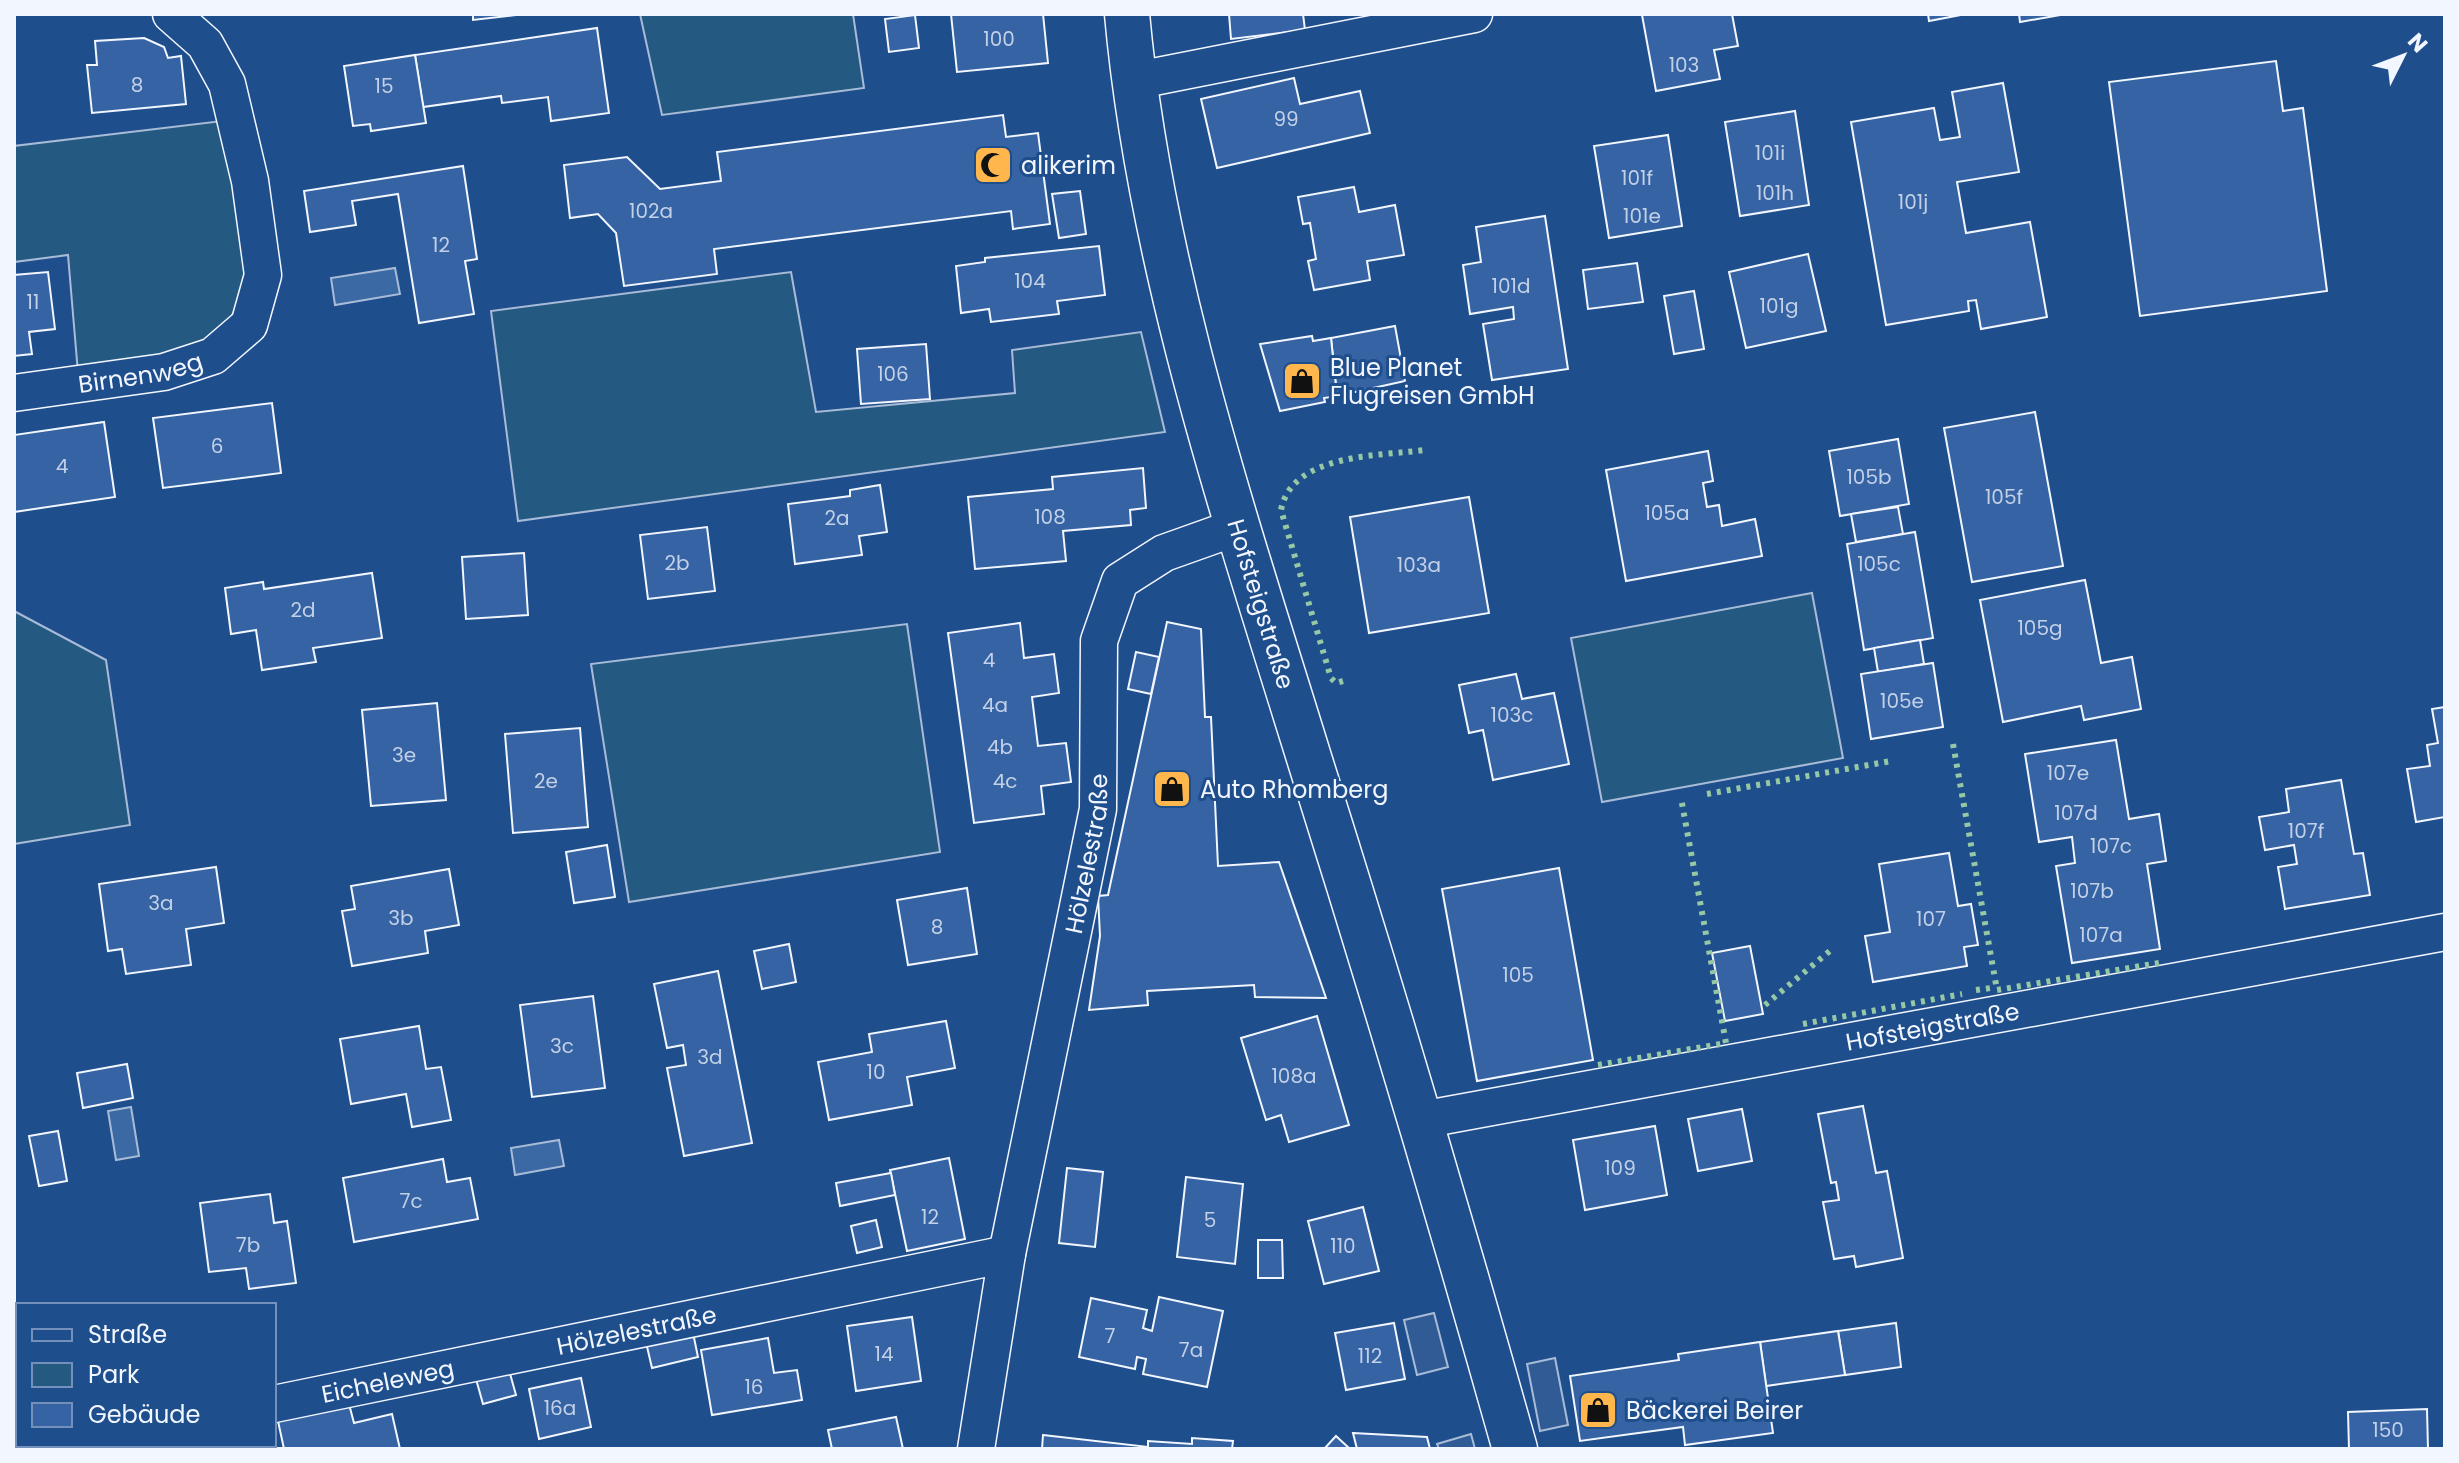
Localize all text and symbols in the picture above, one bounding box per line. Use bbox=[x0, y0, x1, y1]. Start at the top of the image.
north arrow bbox=[2363, 16, 2443, 96]
house number: 100 bbox=[983, 25, 1015, 53]
text: N bbox=[2400, 26, 2435, 59]
house number: 103 bbox=[1669, 51, 1699, 79]
house number: 8 bbox=[131, 71, 143, 99]
house number: 15 bbox=[375, 72, 393, 100]
house number: 99 bbox=[1273, 105, 1299, 133]
house number: 101i bbox=[1755, 139, 1785, 167]
mosque icon: alikerim bbox=[972, 144, 1014, 186]
place label: alikerim bbox=[1021, 149, 1116, 182]
house number: 101f bbox=[1621, 164, 1653, 192]
house number: 101h bbox=[1756, 179, 1794, 207]
house number: 101j bbox=[1898, 188, 1928, 216]
house number: 102a bbox=[629, 197, 673, 225]
house number: 101e bbox=[1623, 202, 1661, 230]
house number: 12 bbox=[432, 231, 450, 259]
house number: 104 bbox=[1014, 267, 1046, 295]
house number: 101d bbox=[1492, 272, 1530, 300]
house number: 11 bbox=[27, 288, 39, 316]
house number: 101g bbox=[1760, 292, 1798, 320]
street label: Birnenweg bbox=[76, 344, 207, 400]
place label: Blue Planet Flugreisen GmbH bbox=[1330, 351, 1535, 412]
house number: 106 bbox=[877, 360, 909, 388]
shop icon: Blue Planet Flugreisen GmbH bbox=[1281, 360, 1323, 402]
house number: 6 bbox=[211, 432, 223, 460]
house number: 4 bbox=[56, 452, 68, 480]
house number: 105b bbox=[1846, 463, 1892, 491]
house number: 105f bbox=[1985, 483, 2023, 511]
house number: 105a bbox=[1644, 499, 1690, 527]
house number: 108 bbox=[1034, 503, 1066, 531]
house number: 2a bbox=[824, 504, 850, 532]
street label: Hofsteigstraße bbox=[1220, 515, 1303, 693]
house number: 2b bbox=[664, 549, 690, 577]
house number: 105c bbox=[1857, 550, 1901, 578]
house number: 103a bbox=[1397, 551, 1441, 579]
house number: 2d bbox=[290, 596, 316, 624]
house number: 105g bbox=[2017, 614, 2063, 642]
house number: 4 bbox=[983, 646, 995, 674]
house number: 105e bbox=[1880, 687, 1924, 715]
house number: 4a bbox=[982, 691, 1008, 719]
house number: 103c bbox=[1491, 701, 1533, 729]
house number: 4b bbox=[987, 733, 1013, 761]
house number: 3e bbox=[392, 741, 416, 769]
house number: 107e bbox=[2047, 759, 2089, 787]
house number: 2e bbox=[534, 767, 558, 795]
house number: 4c bbox=[993, 767, 1017, 795]
shop icon: Auto Rhomberg bbox=[1151, 768, 1193, 810]
street label: Hölzelestraße bbox=[1056, 773, 1115, 937]
place label: Auto Rhomberg bbox=[1200, 773, 1388, 806]
house number: 107d bbox=[2054, 799, 2098, 827]
house number: 107f bbox=[2288, 817, 2324, 845]
house number: 107c bbox=[2090, 832, 2132, 860]
house number: 107b bbox=[2070, 877, 2114, 905]
house number: 3a bbox=[148, 889, 174, 917]
house number: 3b bbox=[388, 904, 414, 932]
house number: 107 bbox=[1916, 905, 1946, 933]
house number: 8 bbox=[931, 913, 943, 941]
house number: 107a bbox=[2079, 921, 2123, 949]
house number: 105 bbox=[1502, 961, 1534, 989]
street label: Hofsteigstraße bbox=[1843, 994, 2022, 1058]
house number: 3c bbox=[550, 1032, 574, 1060]
house number: 3d bbox=[697, 1043, 723, 1071]
house number: 10 bbox=[867, 1058, 885, 1086]
house number: 108a bbox=[1271, 1062, 1317, 1090]
house number: 109 bbox=[1604, 1154, 1636, 1182]
house number: 7c bbox=[399, 1187, 423, 1215]
house number: 12 bbox=[921, 1203, 939, 1231]
house number: 5 bbox=[1204, 1206, 1216, 1234]
house number: 7b bbox=[236, 1231, 260, 1259]
house number: 110 bbox=[1330, 1232, 1356, 1260]
street label: Hölzelestraße bbox=[554, 1297, 719, 1362]
legend bbox=[16, 1303, 276, 1447]
text: Straße bbox=[88, 1318, 167, 1351]
house number: 7 bbox=[1105, 1322, 1116, 1350]
house number: 7a bbox=[1179, 1336, 1203, 1364]
house number: 14 bbox=[875, 1340, 893, 1368]
house number: 112 bbox=[1358, 1342, 1382, 1370]
street label: Eicheleweg bbox=[318, 1351, 457, 1410]
text: Park bbox=[88, 1358, 140, 1391]
house number: 16 bbox=[744, 1373, 764, 1401]
shop icon: Bäckerei Beirer bbox=[1577, 1389, 1619, 1431]
house number: 16a bbox=[544, 1394, 576, 1422]
place label: Bäckerei Beirer bbox=[1626, 1394, 1803, 1427]
text: Gebäude bbox=[88, 1398, 200, 1431]
house number: 150 bbox=[2372, 1416, 2404, 1444]

